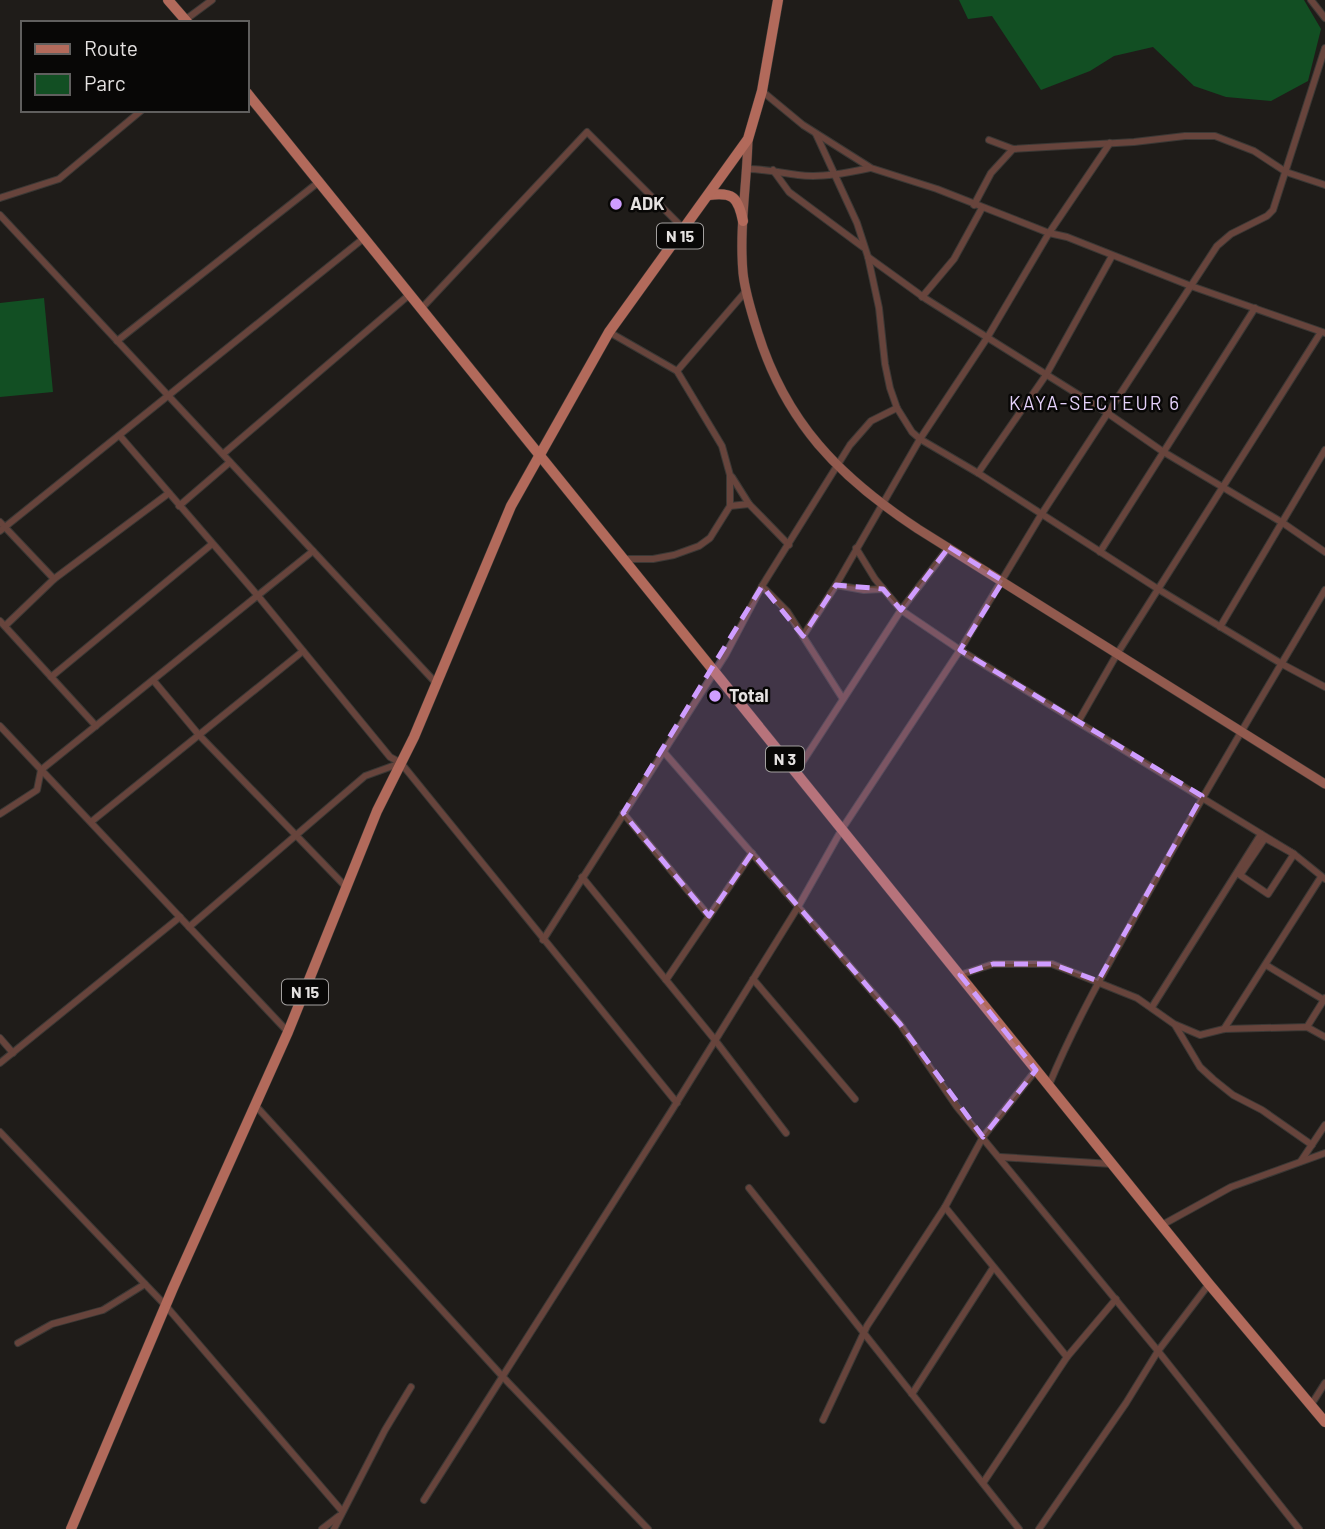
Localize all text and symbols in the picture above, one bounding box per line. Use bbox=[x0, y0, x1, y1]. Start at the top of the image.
legend bbox=[21, 21, 248, 112]
text: Route bbox=[84, 35, 138, 60]
text: Parc bbox=[84, 70, 126, 95]
place label: ADK bbox=[630, 192, 664, 214]
marker: ADK bbox=[608, 196, 624, 212]
road number: N 15 bbox=[657, 224, 703, 248]
district label: KAYA-SECTEUR 6 bbox=[1009, 391, 1181, 414]
place label: Total bbox=[729, 684, 769, 706]
marker: Total bbox=[707, 688, 723, 704]
road number: N 3 bbox=[766, 746, 804, 772]
road number: N 15 bbox=[282, 980, 328, 1004]

